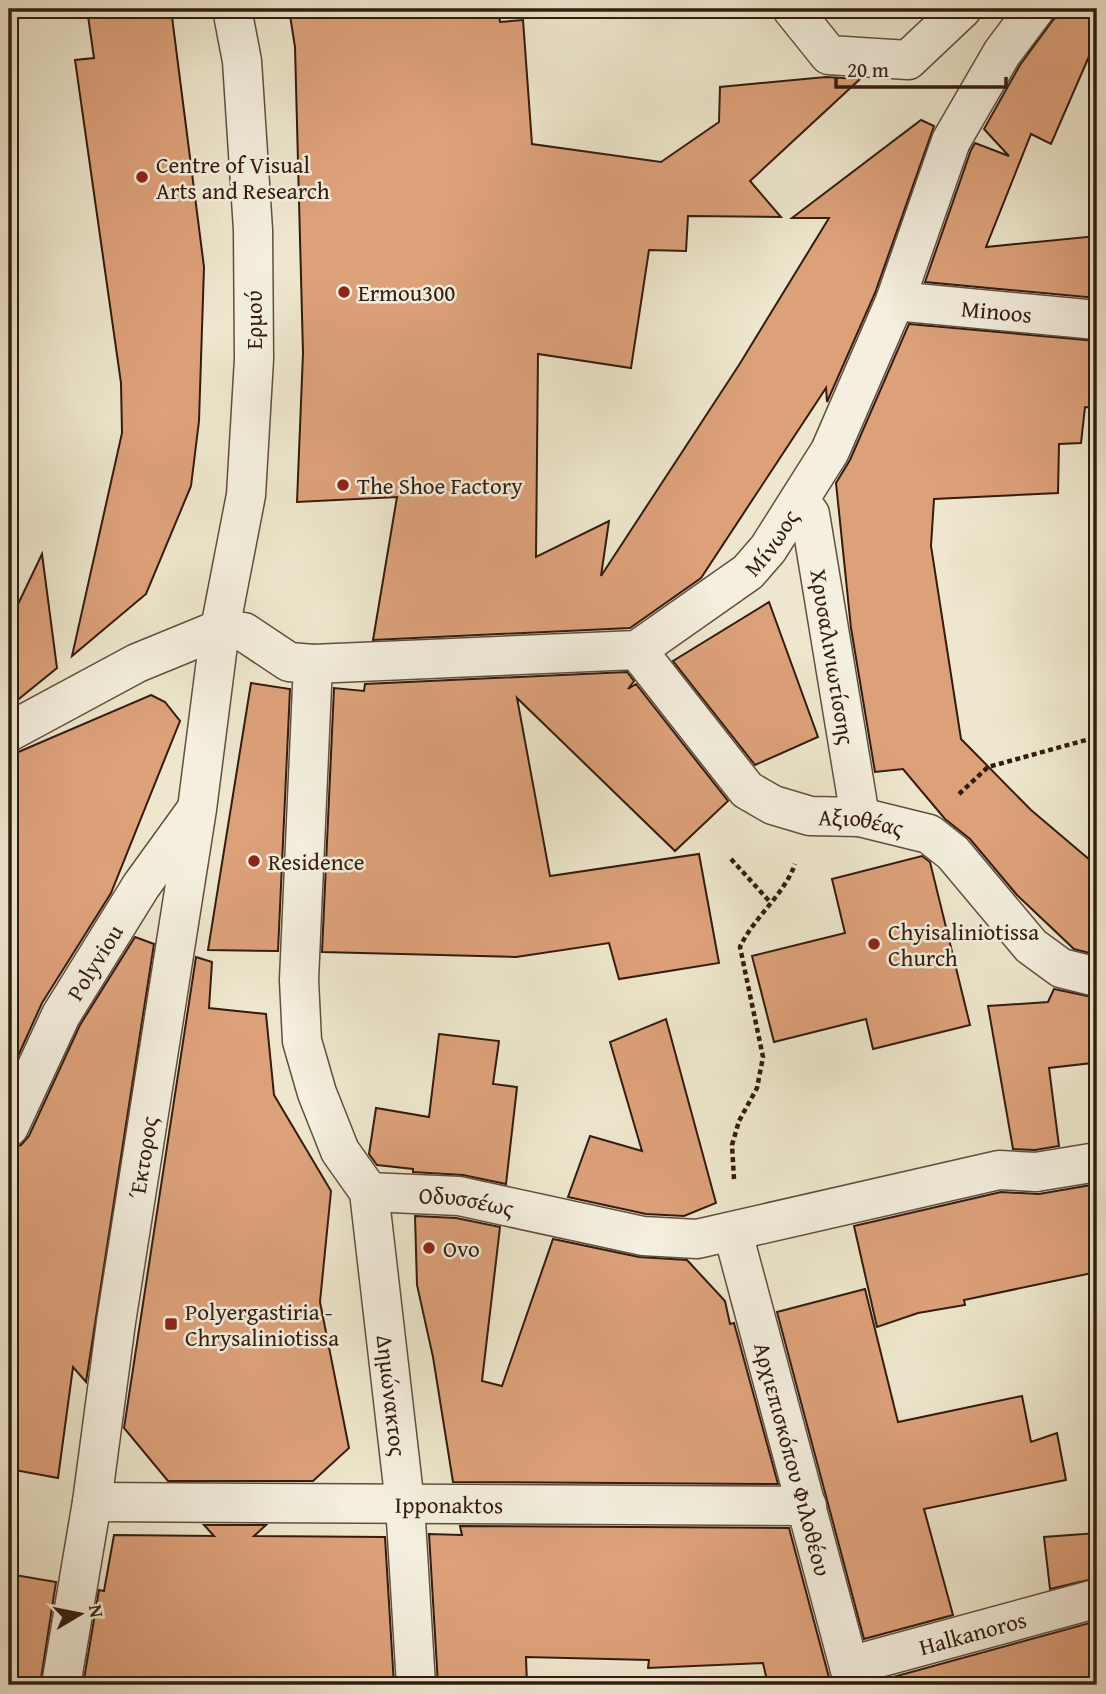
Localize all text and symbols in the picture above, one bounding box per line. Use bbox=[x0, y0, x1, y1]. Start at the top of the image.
scale bar bbox=[836, 46, 1006, 90]
text: 20 m bbox=[847, 54, 889, 85]
place label: Centre of Visual Arts and Research bbox=[156, 148, 330, 207]
marker: Centre of Visual Arts and Research bbox=[134, 169, 150, 185]
place label: Ermou300 bbox=[358, 276, 455, 309]
marker: Ermou300 bbox=[336, 284, 352, 300]
street label: Ερμού bbox=[237, 290, 270, 350]
street label: Minoos bbox=[960, 291, 1033, 330]
place label: The Shoe Factory bbox=[357, 469, 523, 502]
marker: The Shoe Factory bbox=[335, 477, 351, 493]
street label: Μίνωος bbox=[736, 502, 806, 583]
street label: Χρυσαλινιωτίσσης bbox=[803, 566, 864, 747]
street label: Αξιοθέας bbox=[818, 800, 908, 844]
place label: Residence bbox=[268, 845, 365, 878]
marker: Residence bbox=[246, 853, 262, 869]
place label: Chyisaliniotissa Church bbox=[888, 915, 1039, 974]
street label: Polyviou bbox=[58, 917, 130, 1006]
marker: Chyisaliniotissa Church bbox=[866, 936, 882, 952]
street label: Έκτορος bbox=[119, 1113, 165, 1201]
street label: Οδυσσέως bbox=[418, 1178, 517, 1224]
place label: Ovo bbox=[443, 1232, 480, 1265]
marker: Ovo bbox=[421, 1240, 437, 1256]
place label: Polyergastiria - Chrysaliniotissa bbox=[185, 1295, 339, 1354]
marker: Polyergastiria - Chrysaliniotissa bbox=[163, 1316, 179, 1332]
street label: Δημώνακτος bbox=[369, 1333, 416, 1458]
street label: Αρχιεπισκόπου Φιλοθέου bbox=[746, 1339, 841, 1580]
street label: Ipponaktos bbox=[395, 1487, 503, 1521]
north arrow bbox=[46, 1578, 116, 1648]
text: N bbox=[82, 1602, 112, 1620]
street label: Halkanoros bbox=[915, 1602, 1030, 1663]

